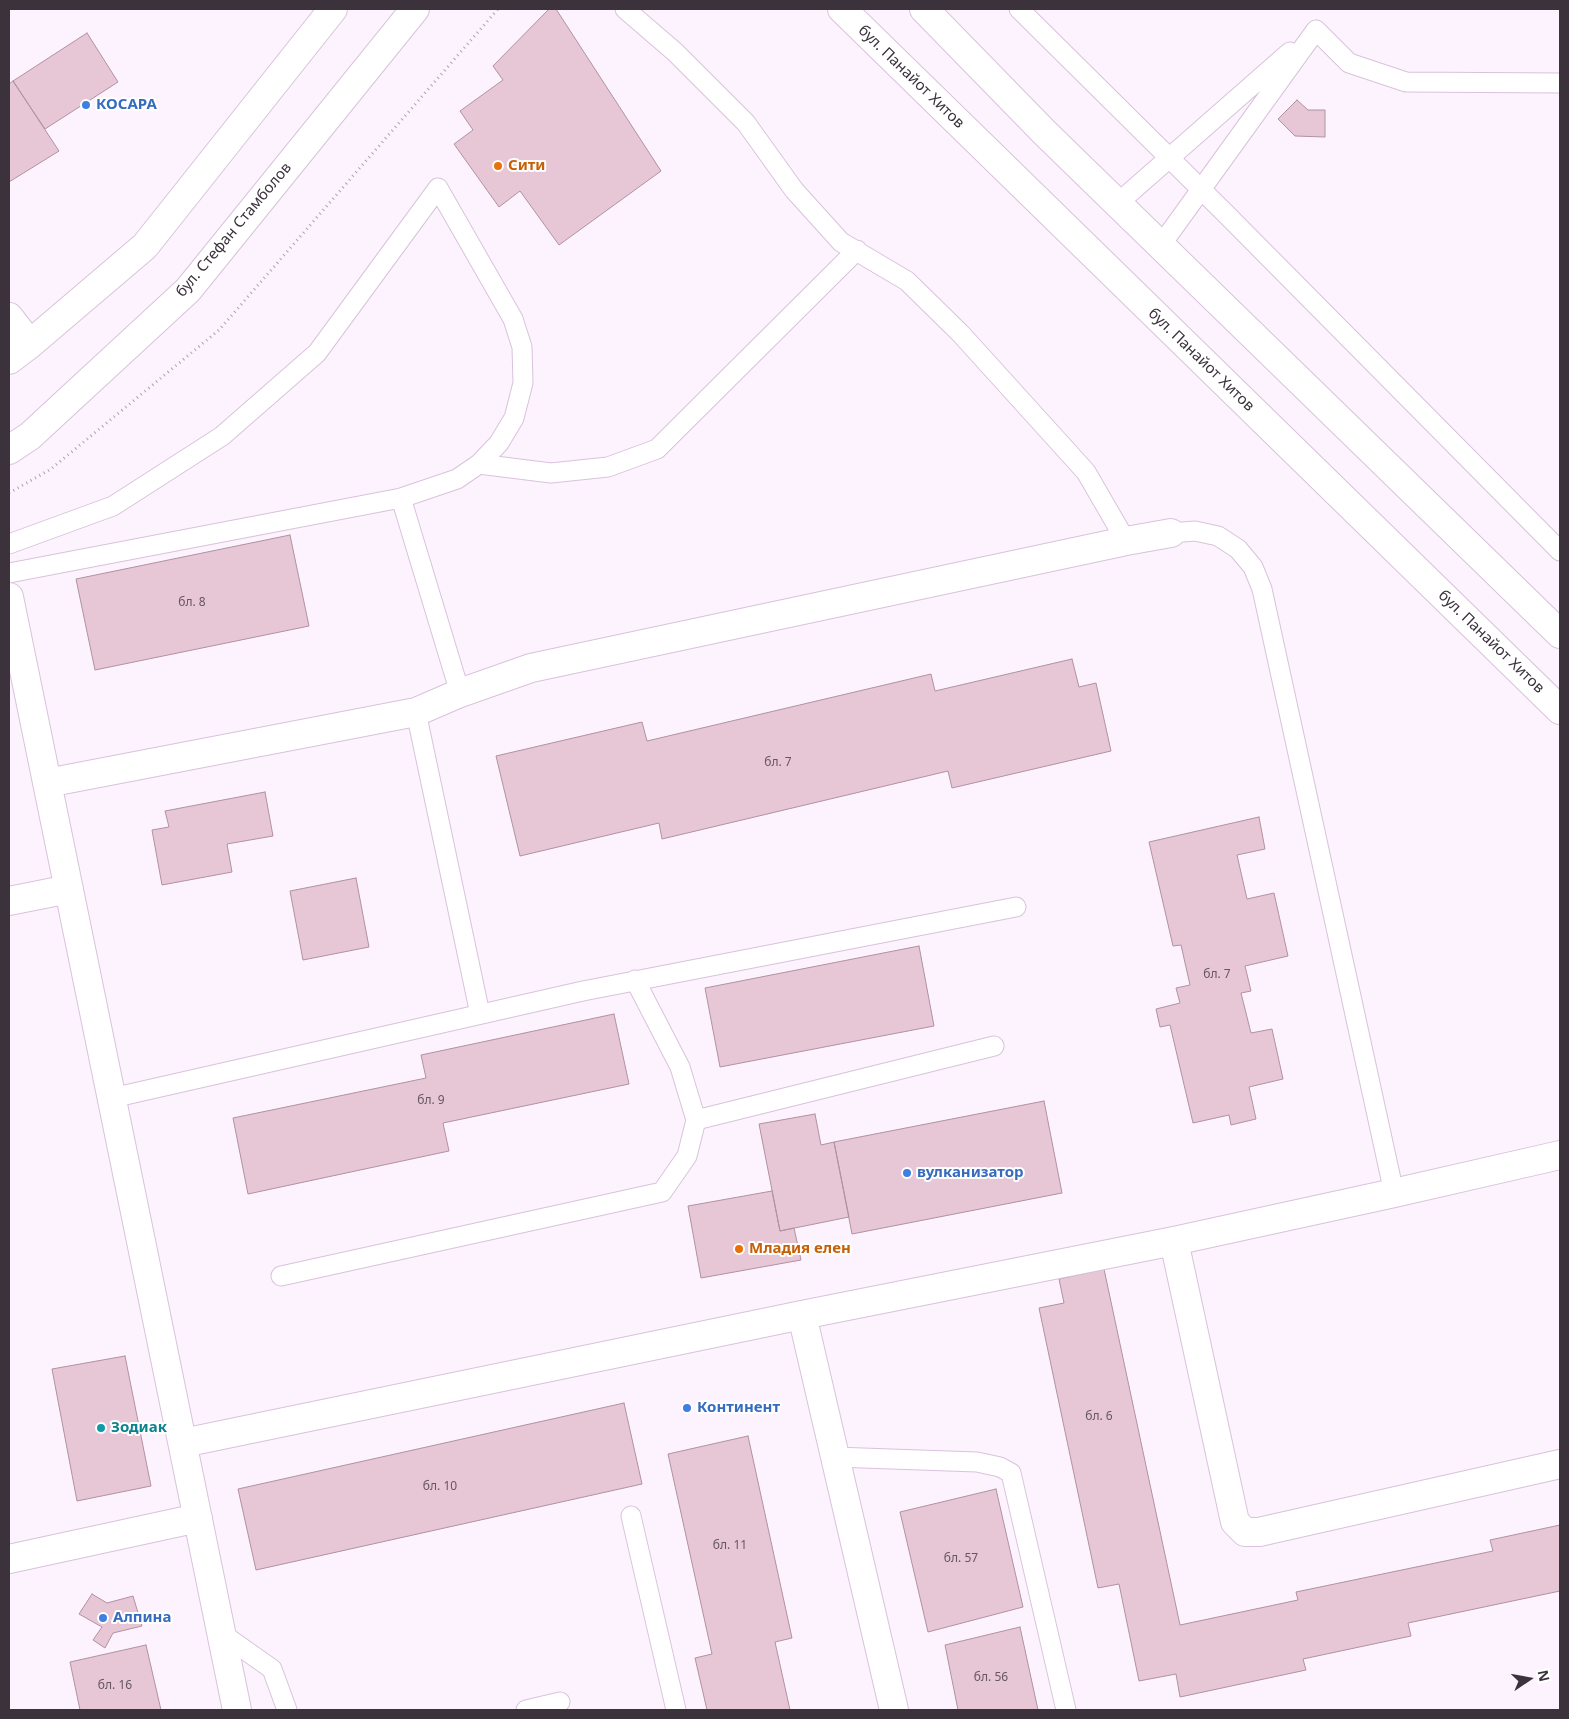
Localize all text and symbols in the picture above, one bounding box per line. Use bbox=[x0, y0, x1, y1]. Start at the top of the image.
street label: бул. Панайот Хитов bbox=[854, 22, 968, 132]
place label: КОСАРА bbox=[96, 96, 157, 114]
marker: КОСАРА bbox=[80, 99, 92, 111]
place label: Сити bbox=[508, 157, 545, 175]
street label: бул. Стефан Стамболов bbox=[173, 159, 295, 301]
marker: Сити bbox=[492, 160, 504, 172]
street label: бул. Панайот Хитов bbox=[1144, 305, 1258, 415]
street label: бул. Панайот Хитов bbox=[1434, 587, 1548, 697]
house number: бл. 8 bbox=[178, 596, 206, 610]
house number: бл. 7 bbox=[764, 756, 792, 770]
house number: бл. 7 bbox=[1203, 968, 1231, 982]
house number: бл. 9 bbox=[417, 1094, 445, 1108]
place label: вулканизатор bbox=[917, 1164, 1024, 1182]
marker: вулканизатор bbox=[901, 1167, 913, 1179]
place label: Младия елен bbox=[749, 1240, 851, 1258]
marker: Младия елен bbox=[733, 1243, 745, 1255]
place label: Континент bbox=[697, 1399, 780, 1417]
marker: Континент bbox=[681, 1402, 693, 1414]
house number: бл. 6 bbox=[1085, 1410, 1113, 1424]
place label: Зодиак bbox=[111, 1419, 167, 1437]
marker: Зодиак bbox=[95, 1422, 107, 1434]
house number: бл. 10 bbox=[423, 1480, 457, 1494]
house number: бл. 11 bbox=[713, 1539, 747, 1553]
house number: бл. 57 bbox=[944, 1552, 978, 1566]
place label: Алпина bbox=[113, 1609, 171, 1627]
marker: Алпина bbox=[97, 1612, 109, 1624]
north arrow bbox=[1504, 1654, 1554, 1704]
text: N bbox=[1534, 1668, 1555, 1683]
house number: бл. 56 bbox=[974, 1671, 1008, 1685]
house number: бл. 16 bbox=[98, 1679, 132, 1693]

